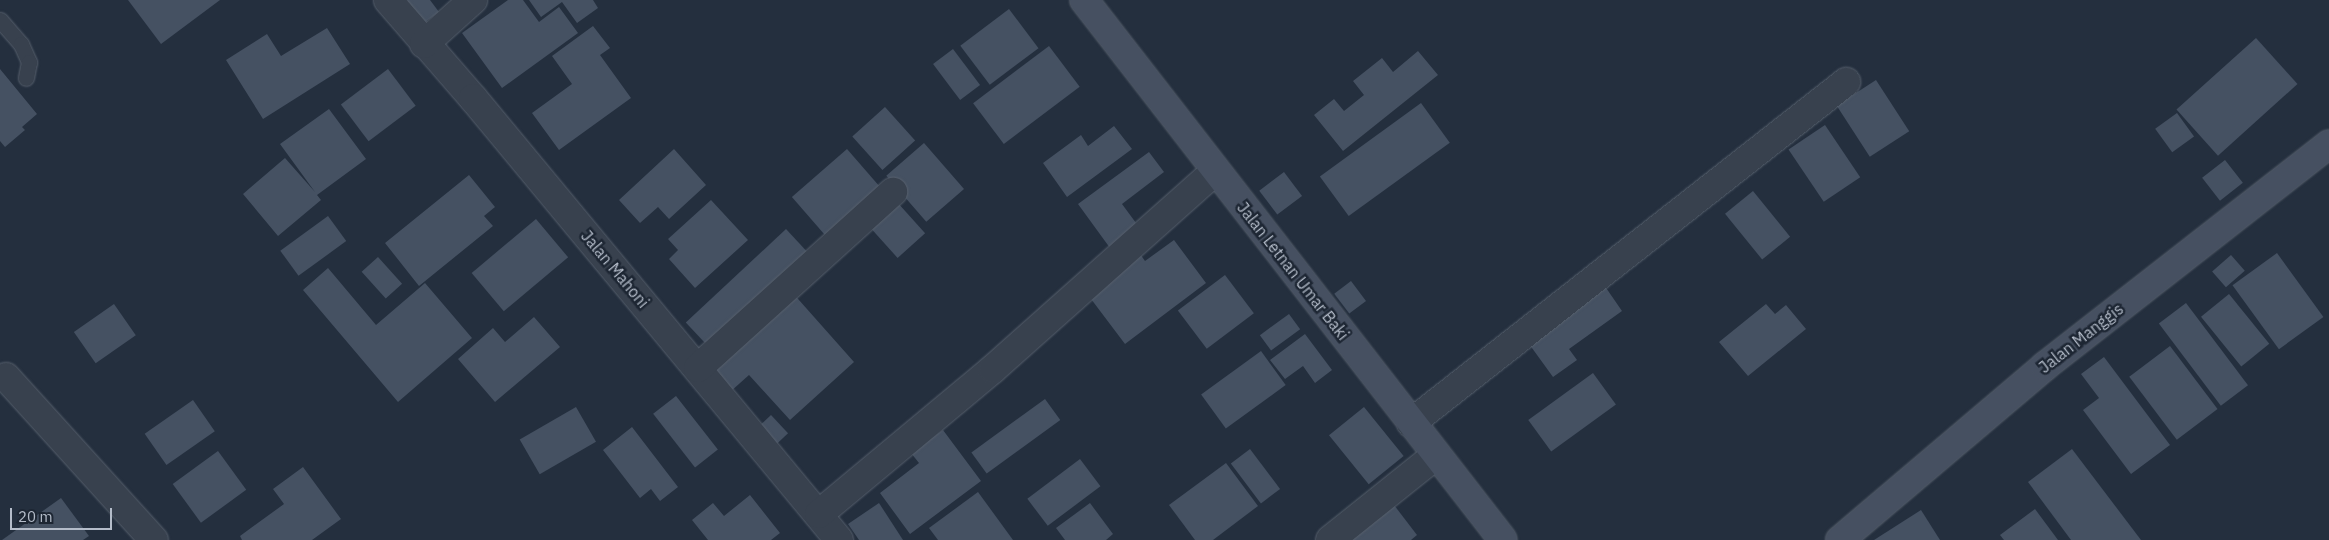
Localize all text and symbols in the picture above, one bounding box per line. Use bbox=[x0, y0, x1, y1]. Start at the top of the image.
street label: Jalan Letnan Umar Baki bbox=[1233, 198, 1353, 344]
street label: Jalan Mahoni bbox=[577, 226, 653, 312]
street label: Jalan Manggis bbox=[2035, 299, 2127, 377]
scale bar bbox=[12, 498, 115, 530]
text: 20 m bbox=[18, 507, 53, 526]

